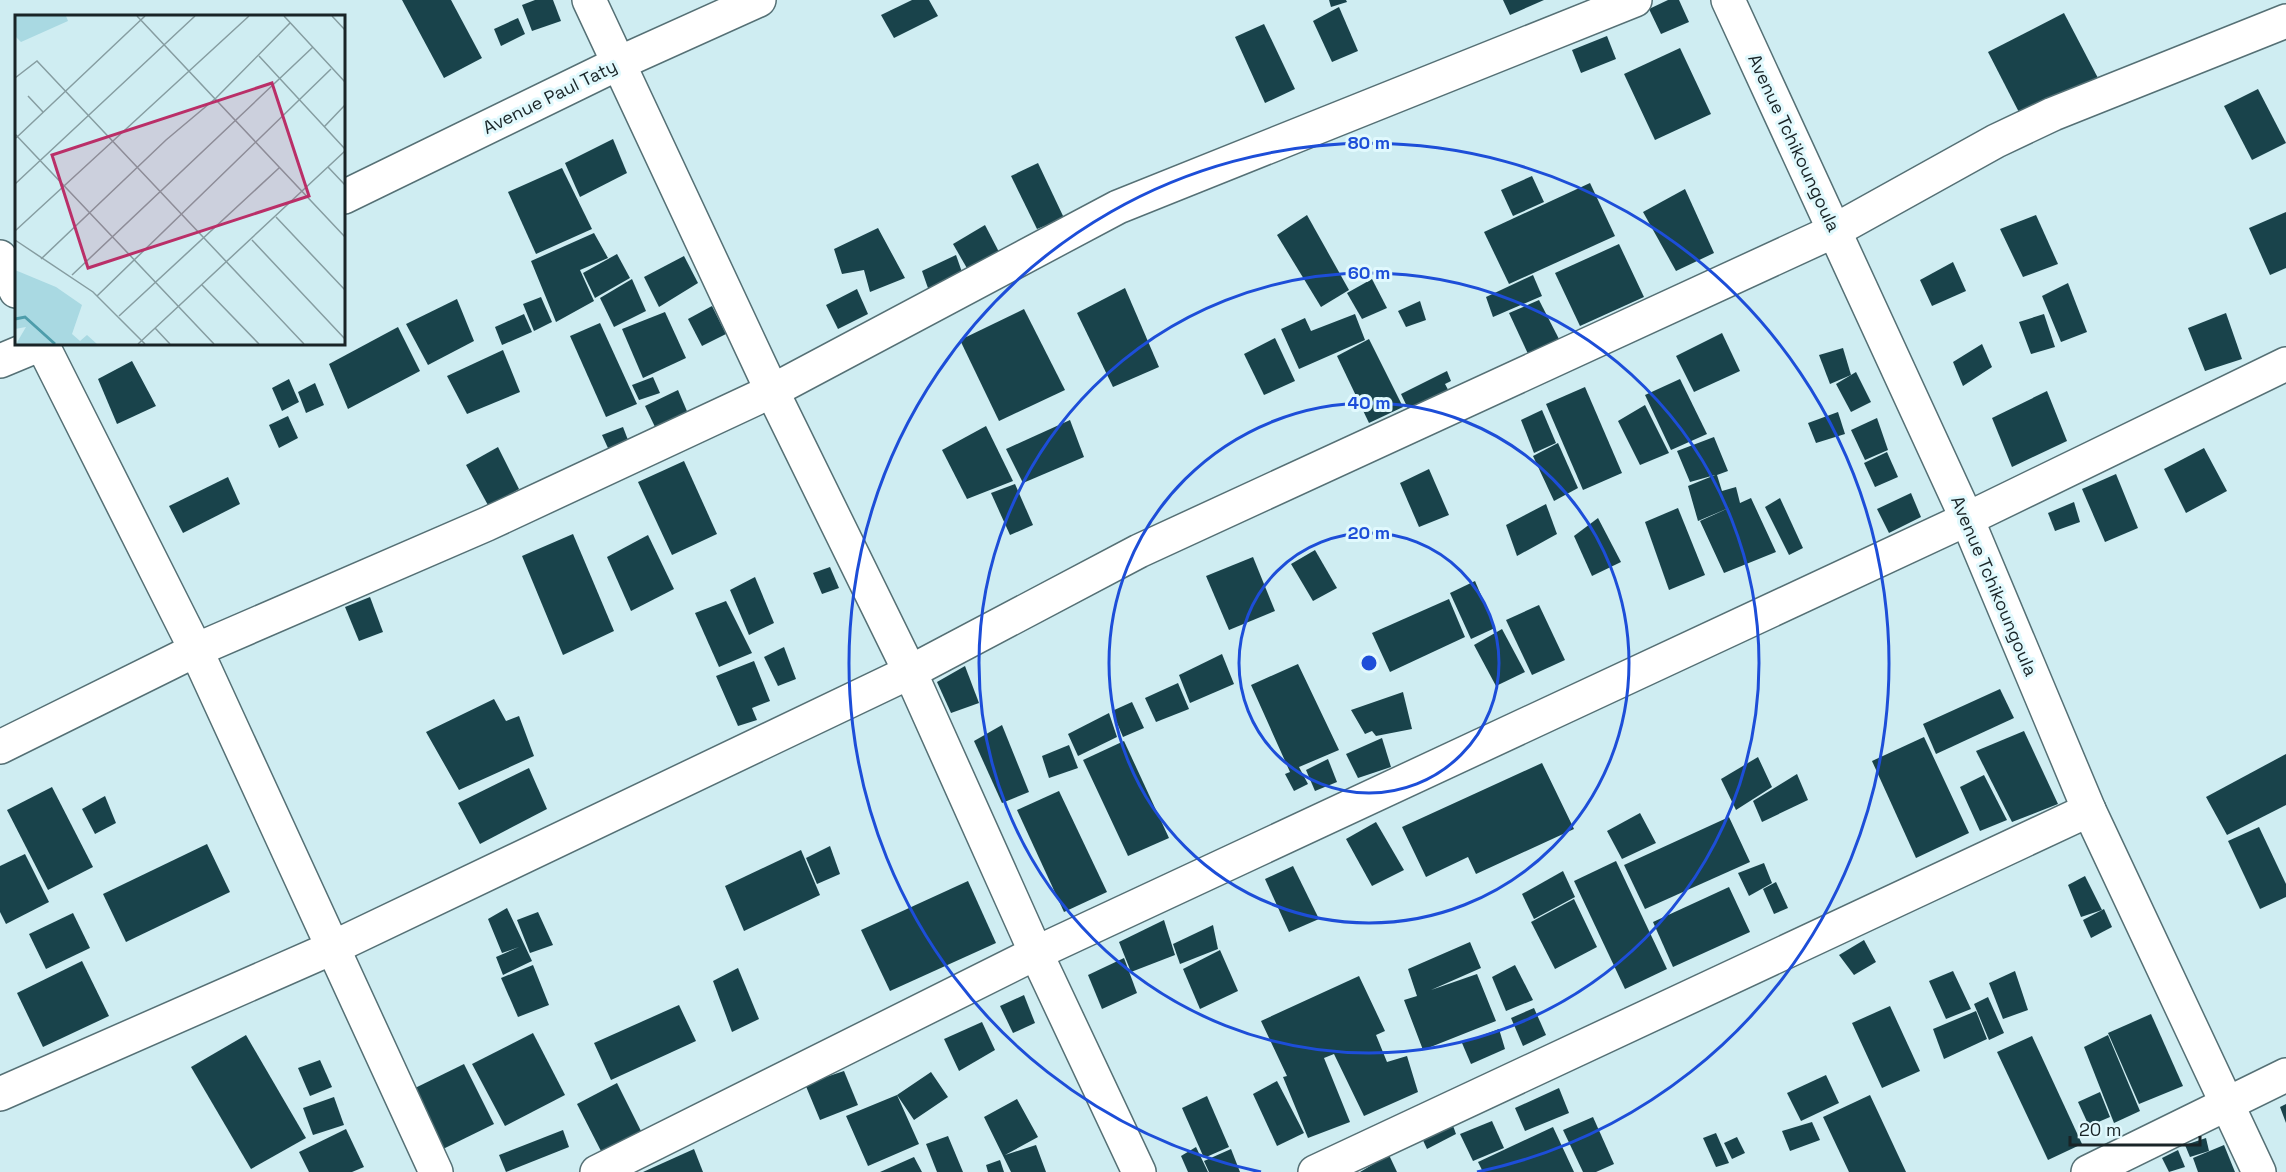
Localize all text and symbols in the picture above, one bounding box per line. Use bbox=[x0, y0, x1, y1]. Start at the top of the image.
inset map bbox=[15, 15, 345, 345]
street label: Avenue Tchikoungoula bbox=[1743, 50, 1846, 235]
street label: Avenue Paul Taty bbox=[479, 54, 621, 139]
text: 80 m bbox=[1348, 131, 1390, 154]
text: 60 m bbox=[1348, 261, 1390, 284]
text: 40 m bbox=[1347, 391, 1391, 414]
street label: Avenue Tchikoungoula bbox=[1946, 492, 2043, 679]
text: 20 m bbox=[1348, 521, 1390, 544]
centre of rings bbox=[1359, 653, 1379, 673]
scale bar bbox=[2070, 1109, 2200, 1147]
text: 20 m bbox=[2079, 1118, 2122, 1141]

